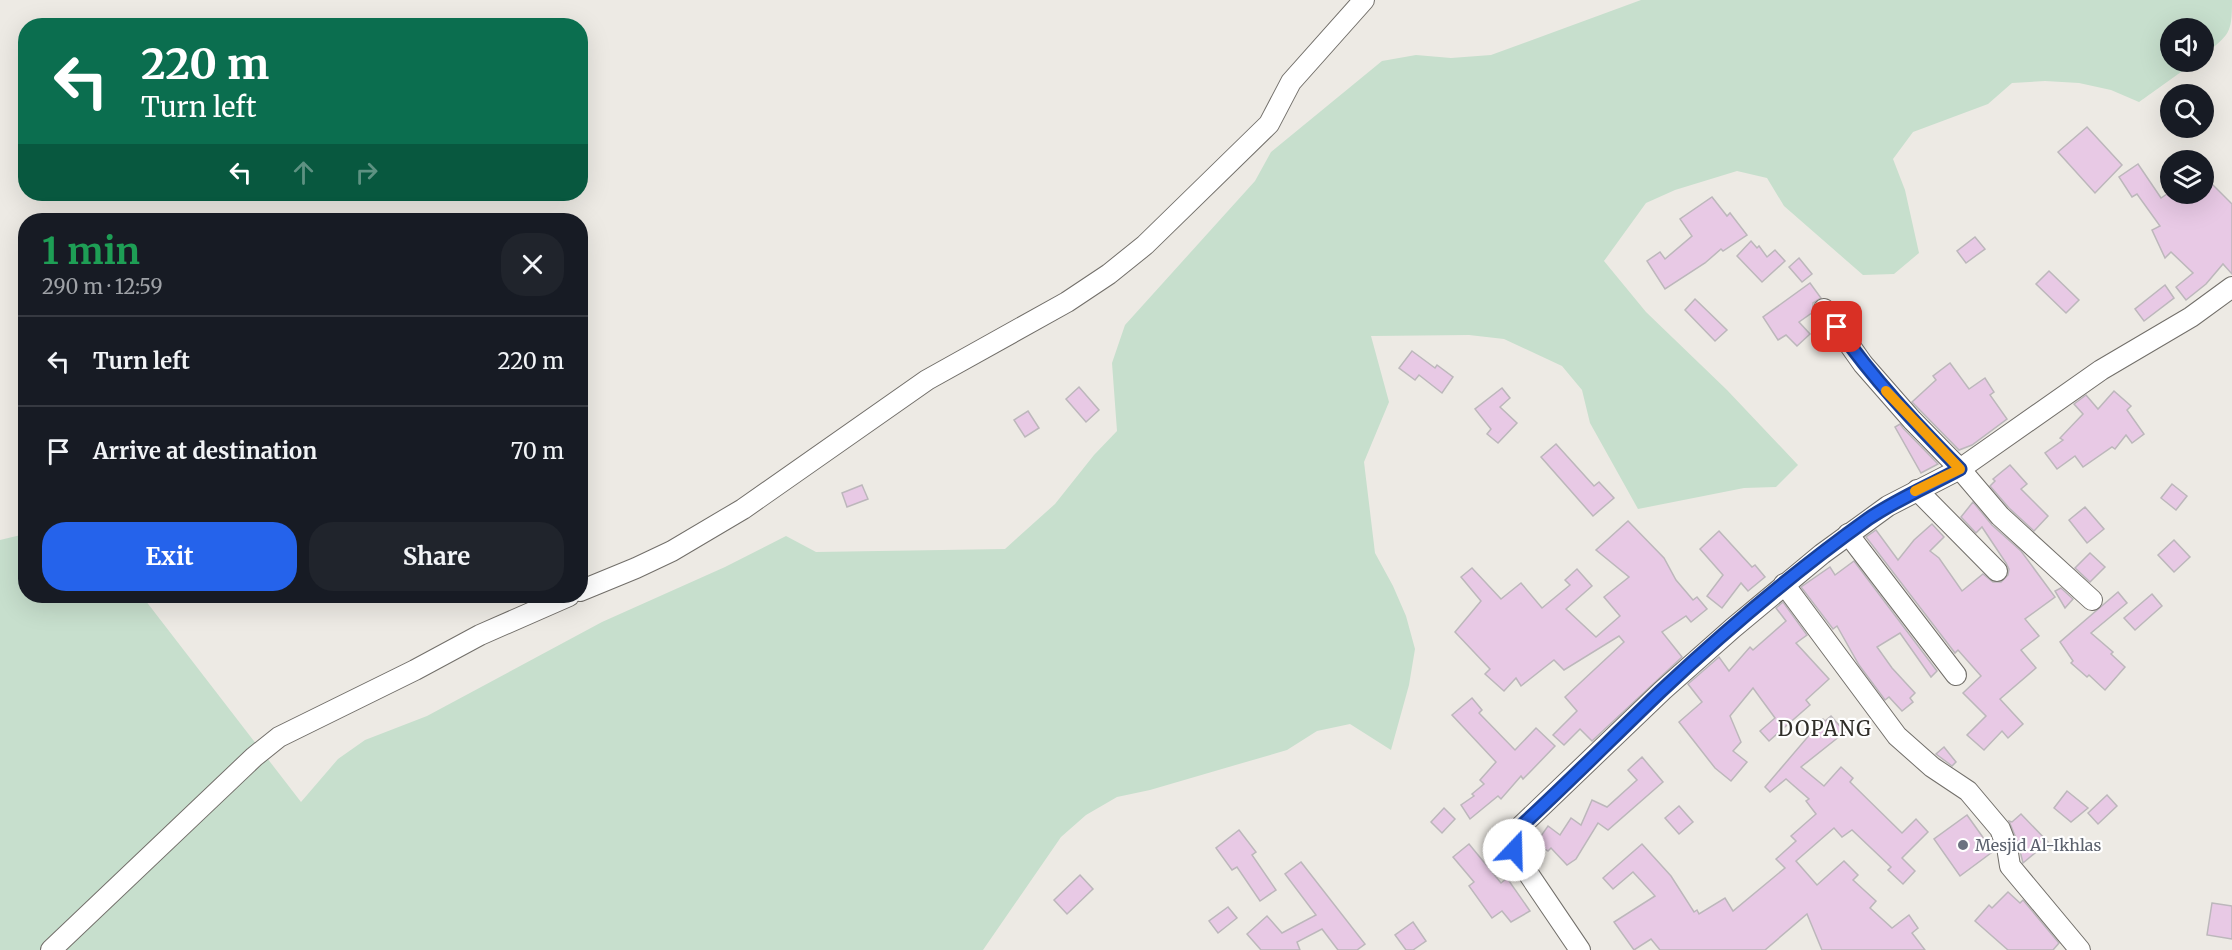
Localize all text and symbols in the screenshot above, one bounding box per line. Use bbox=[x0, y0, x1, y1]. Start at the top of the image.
map controls bbox=[2160, 18, 2214, 204]
button: sound bbox=[2160, 18, 2214, 72]
text: 220 m bbox=[141, 38, 269, 90]
icon: left bbox=[42, 42, 120, 120]
button: search bbox=[2160, 84, 2214, 138]
text: Turn left bbox=[141, 90, 256, 124]
button: layers bbox=[2160, 150, 2214, 204]
icon: left bbox=[224, 156, 257, 189]
icon: ahead bbox=[287, 156, 320, 189]
icon: right bbox=[350, 156, 383, 189]
text: 1 min bbox=[42, 229, 140, 274]
button: close bbox=[501, 233, 564, 296]
text: 290 m · 12:59 bbox=[42, 274, 163, 299]
pin bbox=[1811, 301, 1862, 352]
icon: arrive bbox=[1820, 310, 1853, 343]
icon: left bbox=[42, 345, 75, 378]
text: Turn left bbox=[93, 347, 190, 375]
text: 220 m bbox=[497, 347, 564, 375]
icon: arrive bbox=[42, 435, 75, 468]
text: Arrive at destination bbox=[93, 437, 317, 465]
text: 70 m bbox=[511, 437, 564, 465]
button: Exit bbox=[42, 522, 297, 591]
button: Share bbox=[309, 522, 564, 591]
district label: DOPANG bbox=[1778, 716, 1872, 741]
position arrow bbox=[1482, 818, 1546, 882]
place label: Mesjid Al-Ikhlas bbox=[1975, 835, 2101, 855]
marker: Mesjid Al-Ikhlas bbox=[1956, 838, 1970, 852]

